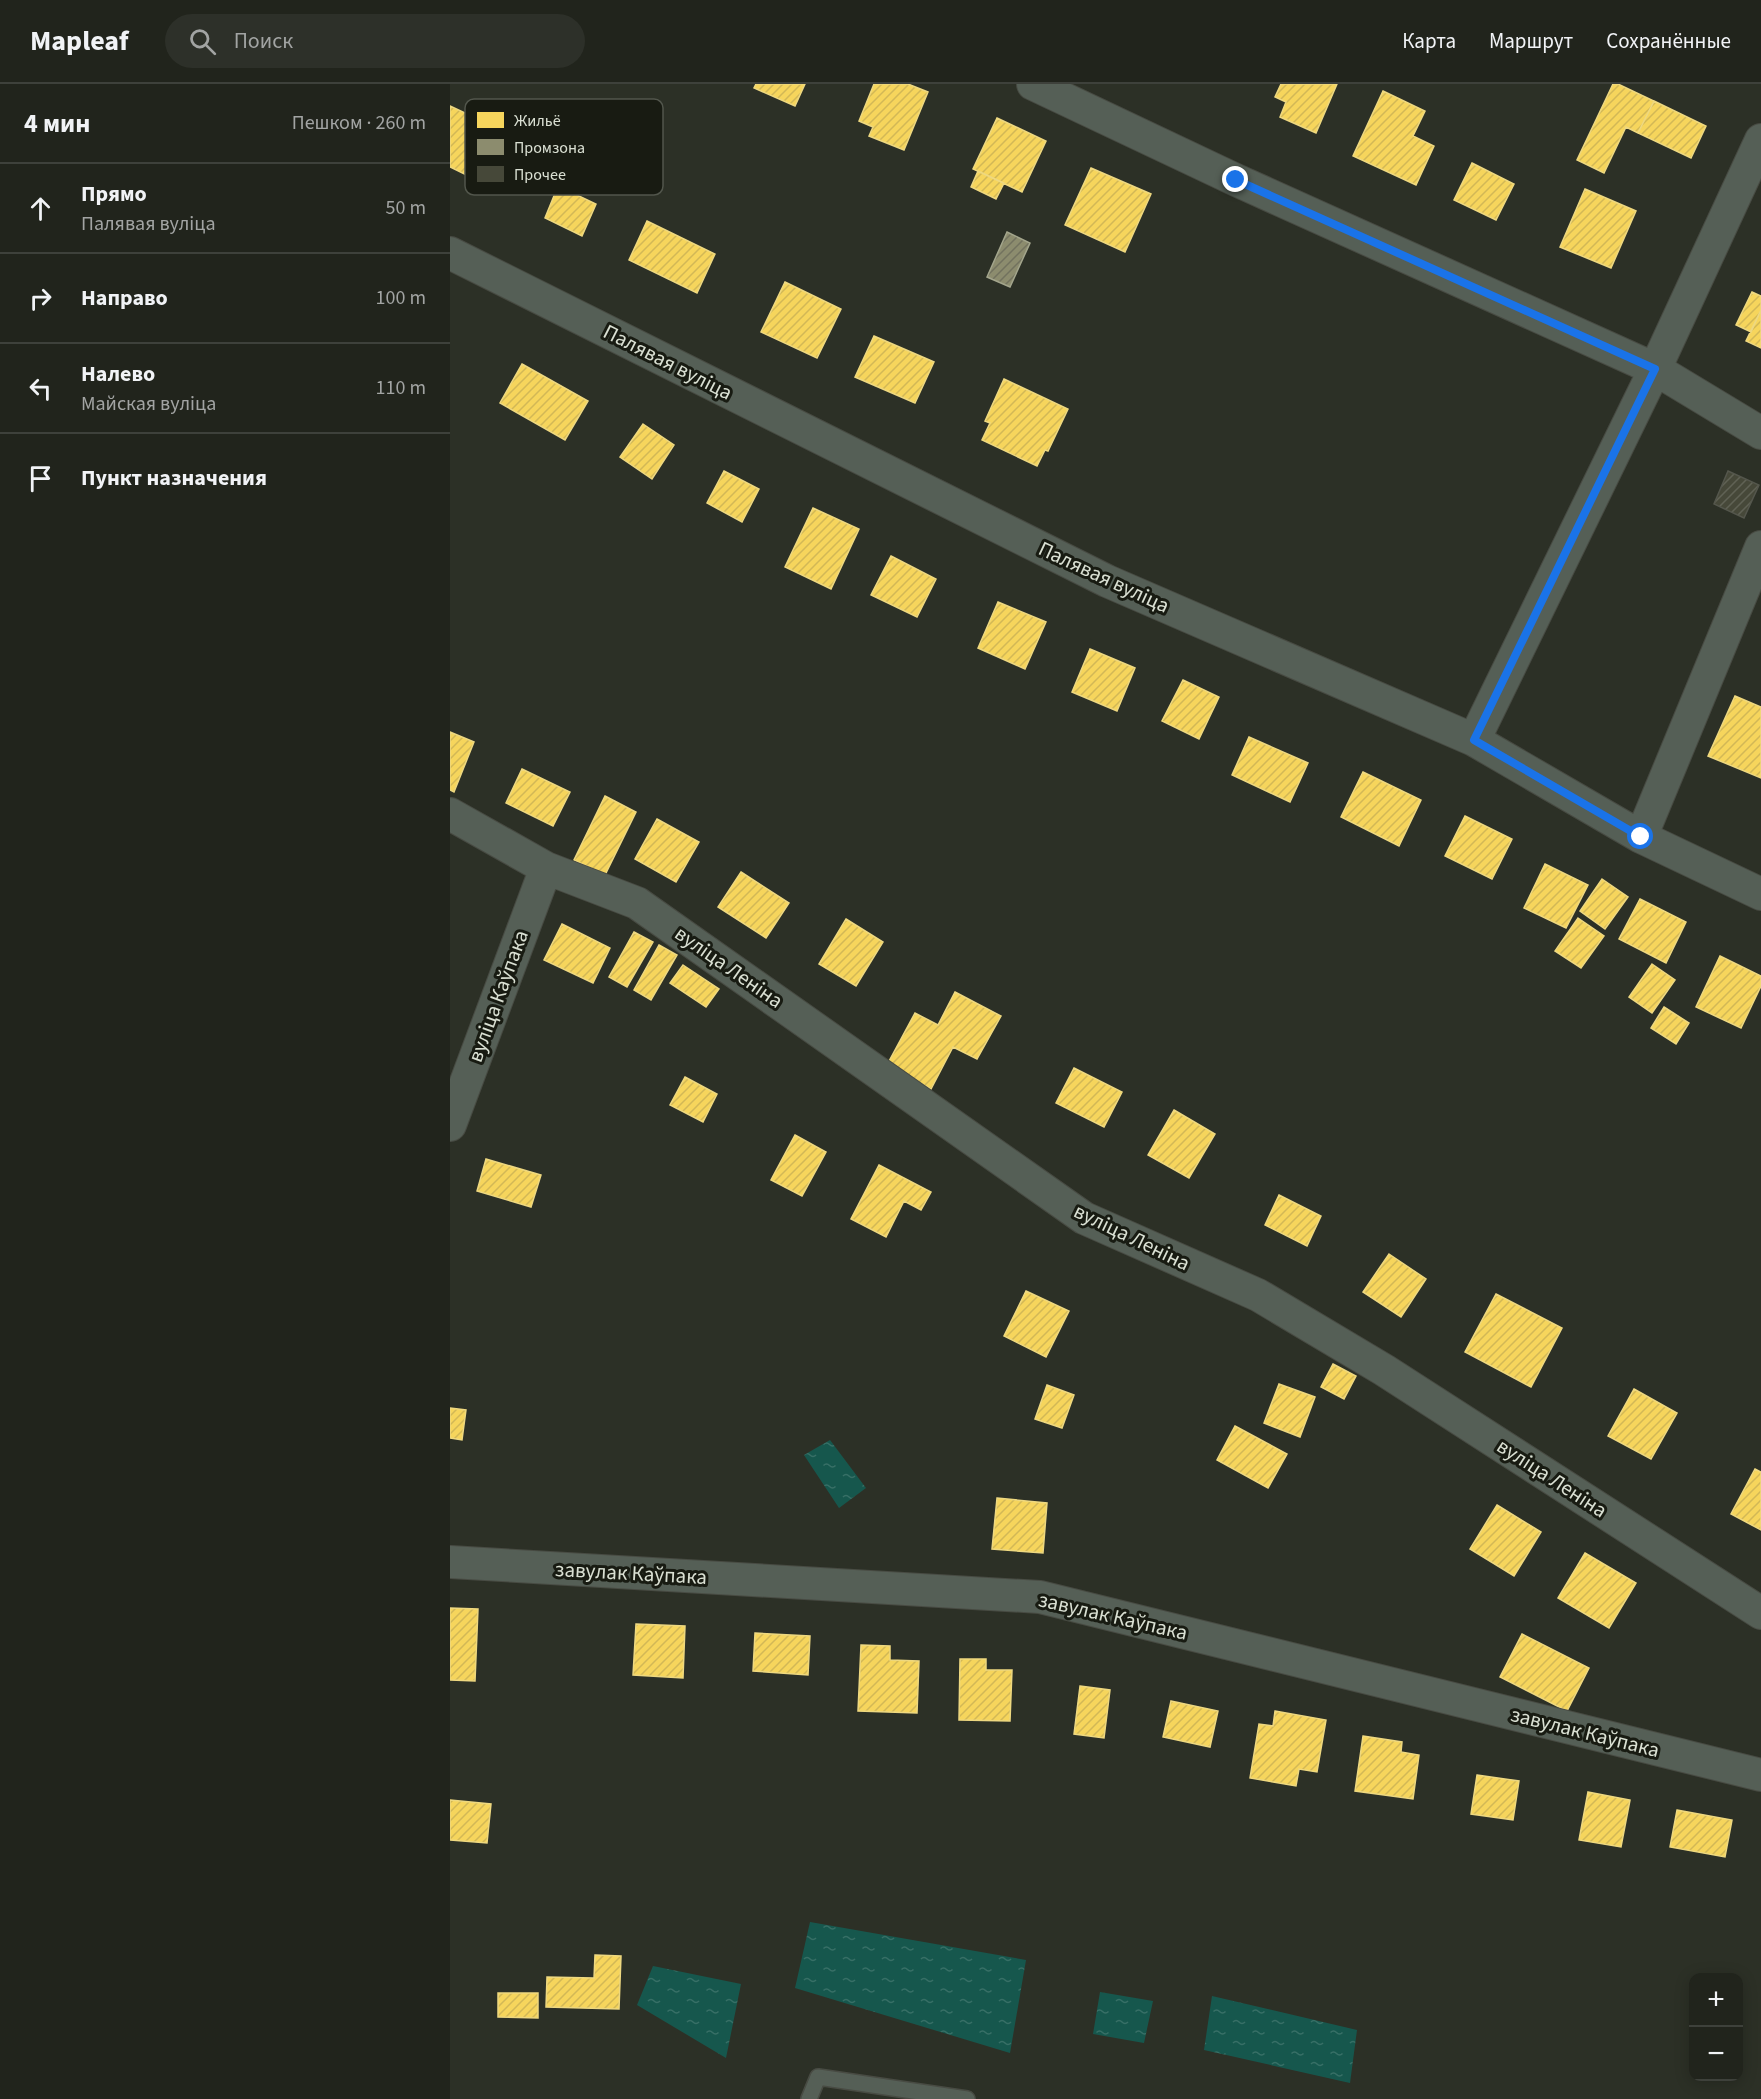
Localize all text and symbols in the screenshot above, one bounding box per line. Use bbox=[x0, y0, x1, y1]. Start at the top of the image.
search box bbox=[165, 14, 585, 68]
text: Mapleaf bbox=[30, 21, 129, 61]
icon: search bbox=[186, 25, 219, 58]
text: Поиск bbox=[234, 25, 293, 57]
text: Карта bbox=[1402, 26, 1456, 56]
text: Маршрут bbox=[1489, 26, 1573, 56]
text: Сохранённые bbox=[1606, 26, 1731, 56]
legend bbox=[465, 99, 663, 195]
text: 4 мин bbox=[24, 105, 90, 142]
text: Пешком · 260 m bbox=[292, 109, 426, 137]
text: Жильё bbox=[514, 110, 561, 132]
text: Промзона bbox=[514, 137, 585, 159]
text: Прочее bbox=[514, 164, 566, 186]
route end bbox=[1222, 166, 1248, 192]
text: Прямо bbox=[81, 178, 147, 210]
icon: ahead bbox=[24, 192, 57, 225]
text: 50 m bbox=[386, 194, 426, 222]
text: Палявая вуліца bbox=[81, 210, 216, 238]
icon: right bbox=[24, 282, 57, 315]
text: Направо bbox=[81, 282, 168, 314]
text: 100 m bbox=[376, 284, 426, 312]
street label: Палявая вуліца bbox=[598, 317, 738, 407]
text: Налево bbox=[81, 358, 155, 390]
icon: left bbox=[24, 372, 57, 405]
text: 110 m bbox=[376, 374, 426, 402]
text: Майская вуліца bbox=[81, 390, 216, 418]
icon: arrive bbox=[24, 462, 57, 495]
text: Пункт назначения bbox=[81, 462, 267, 494]
street label: Палявая вуліца bbox=[1034, 534, 1174, 620]
route start bbox=[1627, 823, 1653, 849]
street label: вуліца Леніна bbox=[669, 919, 789, 1015]
street label: вуліца Каўпака bbox=[460, 926, 536, 1066]
street label: вуліца Леніна bbox=[1069, 1196, 1195, 1278]
street label: вуліца Леніна bbox=[1491, 1431, 1613, 1525]
street label: завулак Каўпака bbox=[554, 1554, 708, 1592]
street label: завулак Каўпака bbox=[1035, 1584, 1191, 1648]
street label: завулак Каўпака bbox=[1508, 1699, 1662, 1765]
map controls bbox=[1689, 1973, 1743, 2081]
button: + bbox=[1689, 1973, 1743, 2027]
button: − bbox=[1689, 2027, 1743, 2081]

